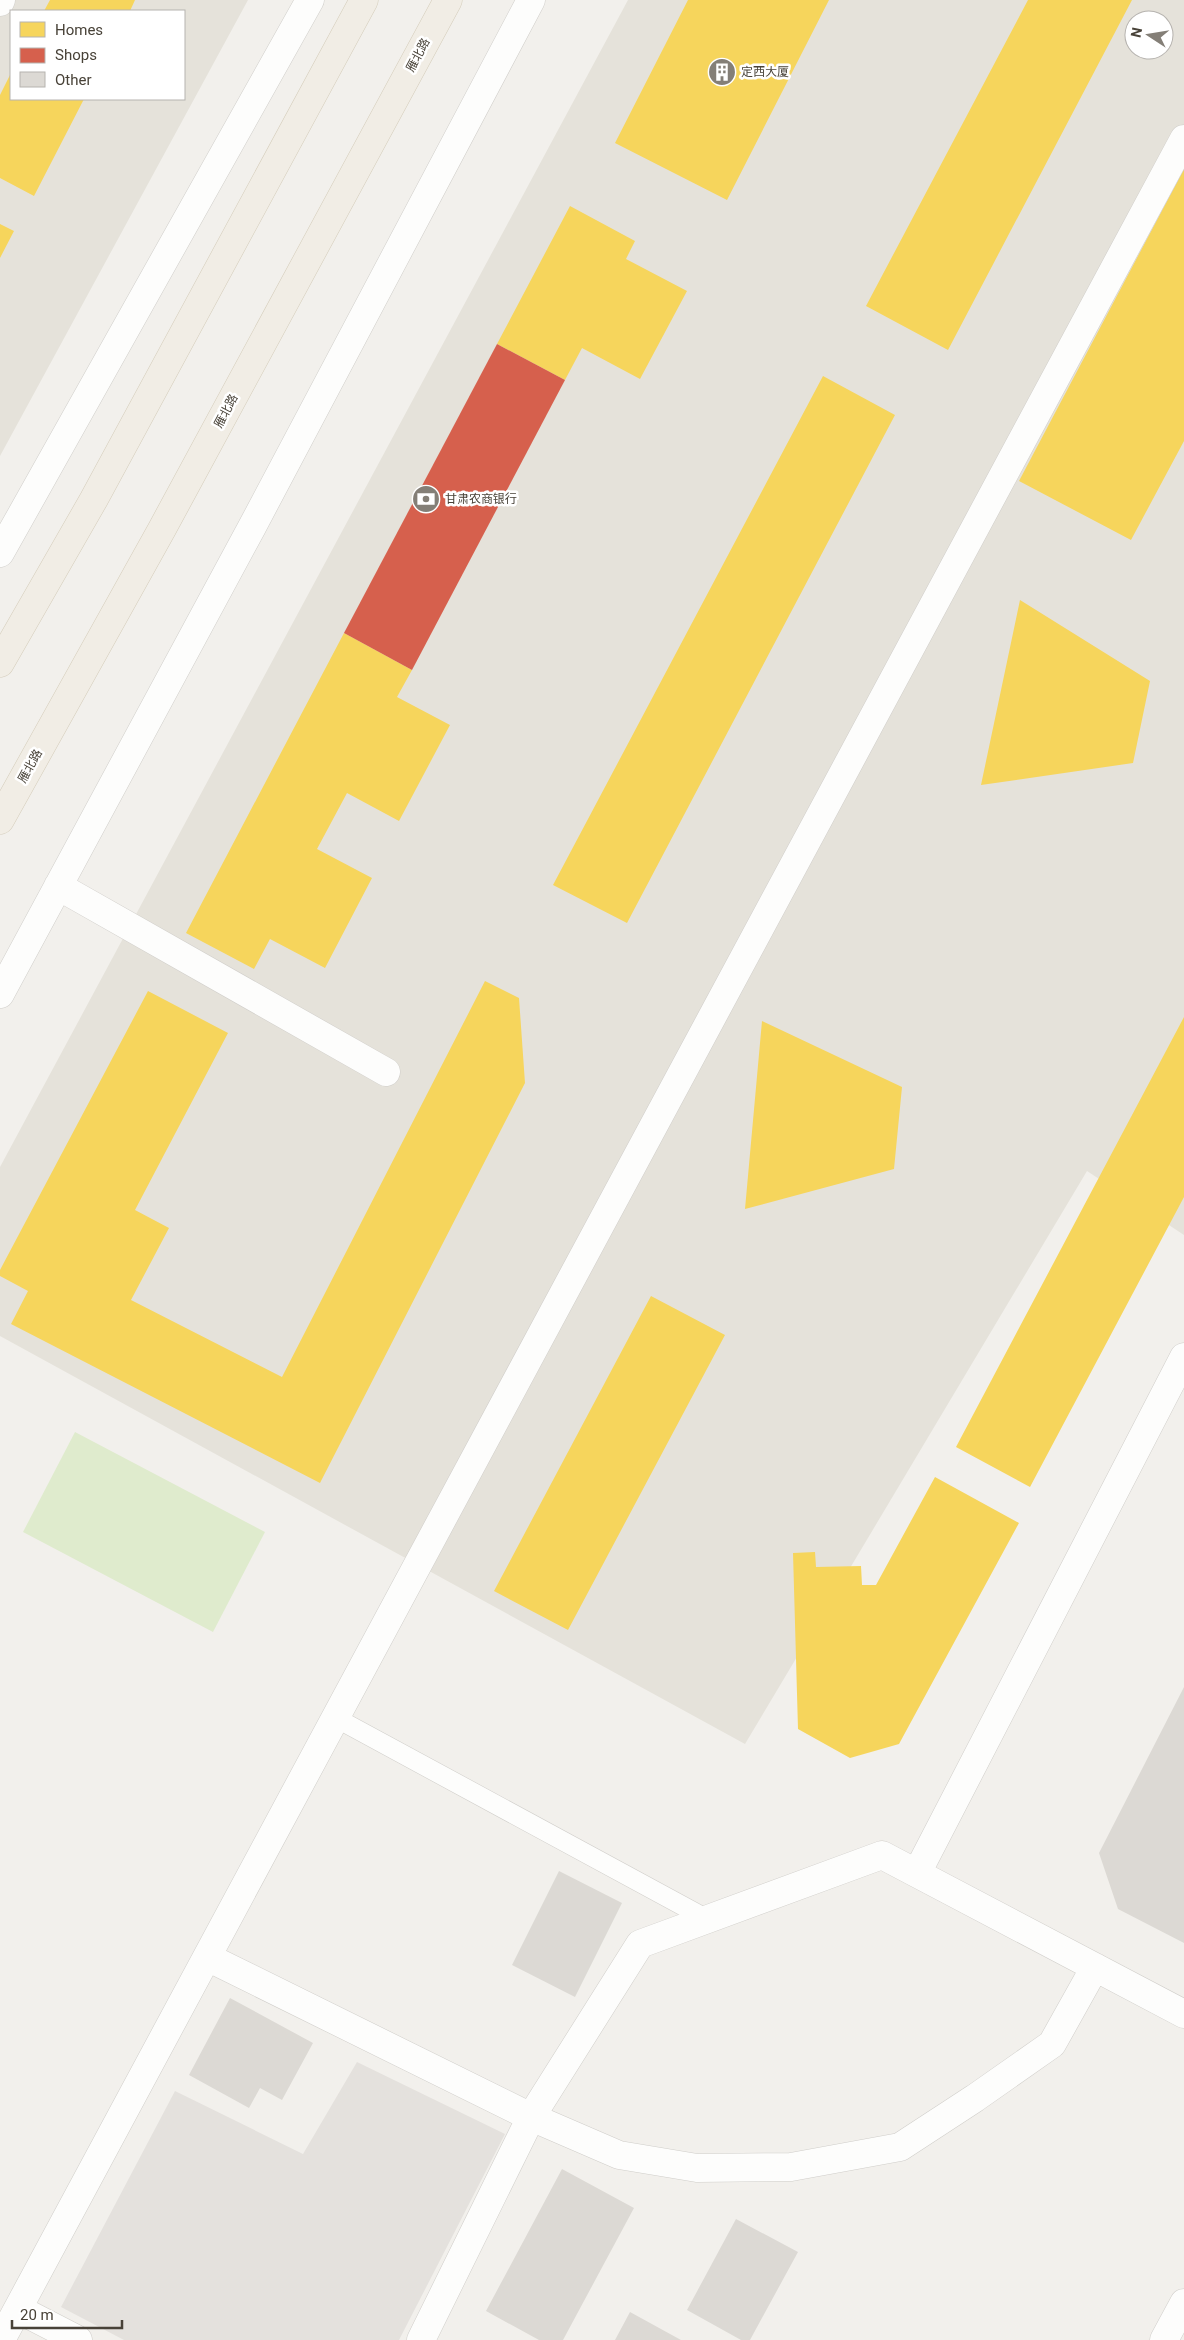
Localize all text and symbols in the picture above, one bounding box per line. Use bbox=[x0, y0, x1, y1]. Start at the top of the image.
legend bbox=[10, 10, 185, 100]
north arrow bbox=[1124, 10, 1174, 60]
text: Homes bbox=[55, 21, 103, 39]
text: N bbox=[1127, 26, 1145, 39]
street label: 雁北路 bbox=[403, 36, 433, 74]
text: Shops bbox=[55, 46, 97, 64]
building icon: 定西大厦 bbox=[707, 57, 737, 87]
place label: 定西大厦 bbox=[741, 65, 789, 79]
text: Other bbox=[55, 71, 92, 89]
street label: 雁北路 bbox=[211, 392, 241, 430]
bank icon: 甘肃农商银行 bbox=[411, 484, 441, 514]
place label: 甘肃农商银行 bbox=[445, 492, 517, 506]
street label: 雁北路 bbox=[15, 747, 45, 785]
scale bar bbox=[12, 2298, 122, 2330]
text: 20 m bbox=[20, 2306, 54, 2324]

